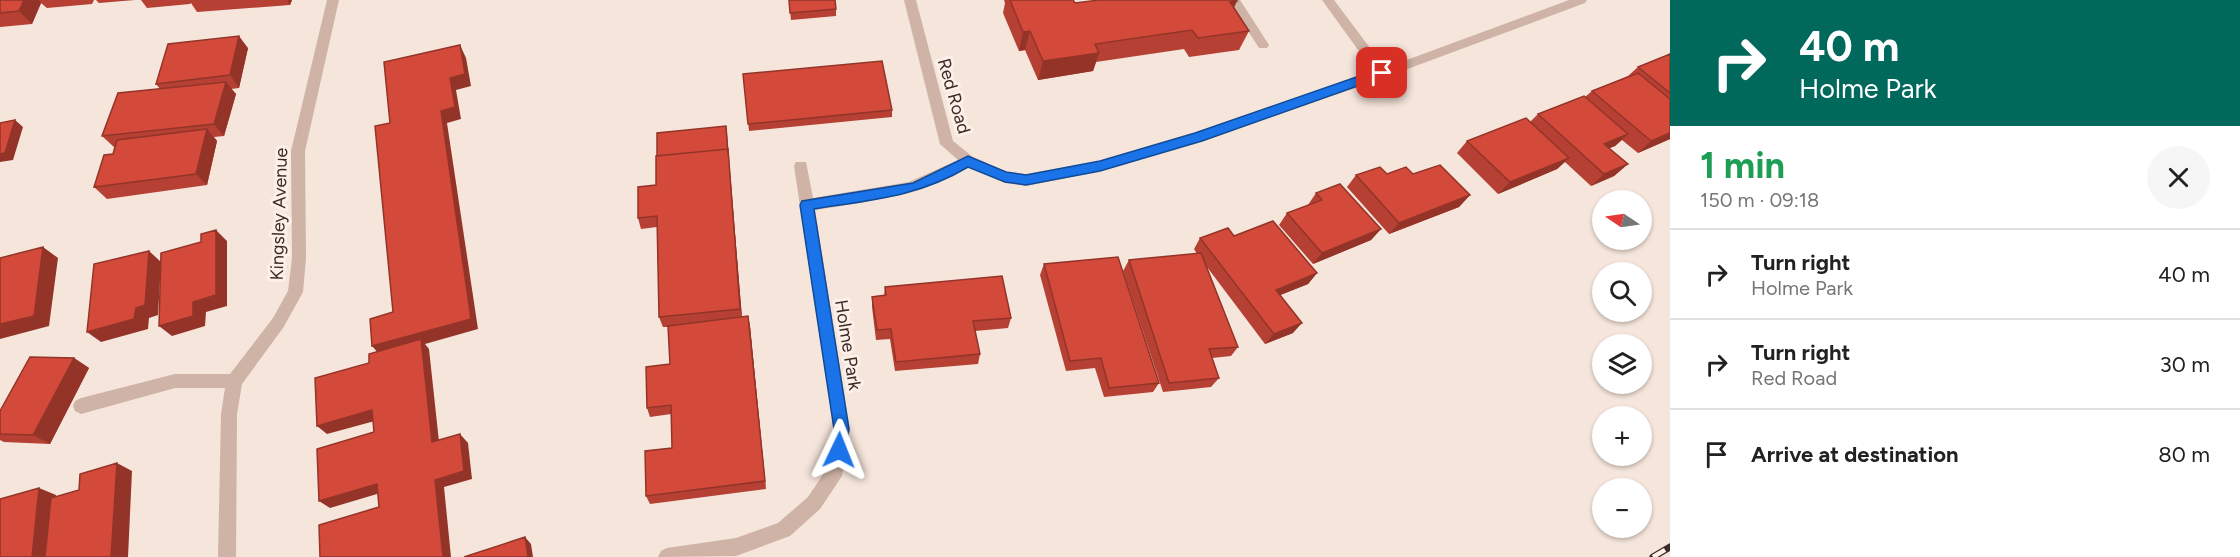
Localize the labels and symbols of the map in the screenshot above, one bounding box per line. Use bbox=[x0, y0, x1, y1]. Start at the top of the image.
pin bbox=[1356, 47, 1407, 98]
street label: Red Road bbox=[933, 56, 975, 136]
street label: Kingsley Avenue bbox=[266, 147, 292, 281]
north arrow bbox=[1592, 190, 1652, 250]
street label: Holme Park bbox=[830, 298, 866, 392]
position arrow bbox=[807, 418, 871, 482]

